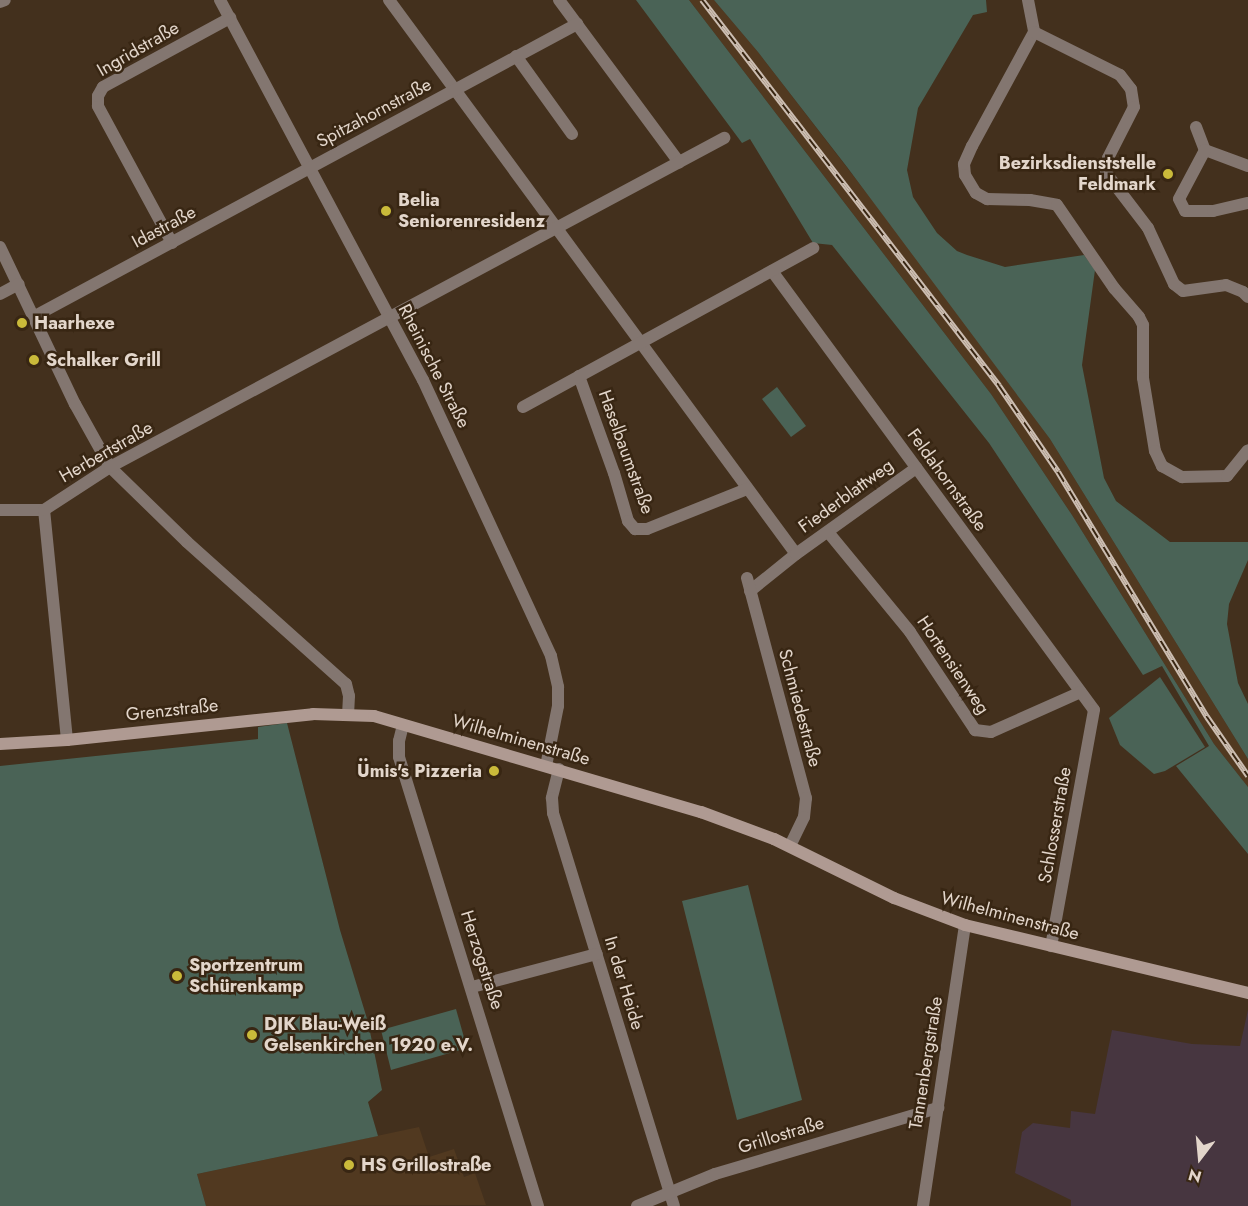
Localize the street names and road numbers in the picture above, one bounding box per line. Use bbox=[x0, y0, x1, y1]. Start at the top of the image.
street label: Ingridstraße bbox=[93, 17, 183, 81]
street label: Spitzahornstraße bbox=[313, 74, 435, 152]
street label: Idastraße bbox=[128, 201, 200, 253]
street label: Rheinische Straße bbox=[393, 300, 475, 432]
street label: Haselbaumstraße bbox=[594, 387, 658, 517]
street label: Herbertstraße bbox=[55, 417, 157, 487]
street label: Feldahornstraße bbox=[903, 424, 991, 536]
street label: Fiederblattweg bbox=[794, 454, 898, 538]
street label: Hortensienweg bbox=[912, 612, 994, 718]
street label: Schmiedestraße bbox=[774, 647, 826, 769]
street label: Grenzstraße bbox=[125, 694, 219, 726]
street label: Wilhelminenstraße bbox=[450, 710, 592, 770]
street label: Schlosserstraße bbox=[1034, 765, 1076, 885]
street label: Wilhelminenstraße bbox=[939, 887, 1081, 945]
street label: Herzogstraße bbox=[456, 908, 508, 1012]
street label: In der Heide bbox=[600, 934, 648, 1032]
street label: Tannenbergstraße bbox=[905, 995, 947, 1131]
street label: Grillostraße bbox=[735, 1112, 827, 1158]

